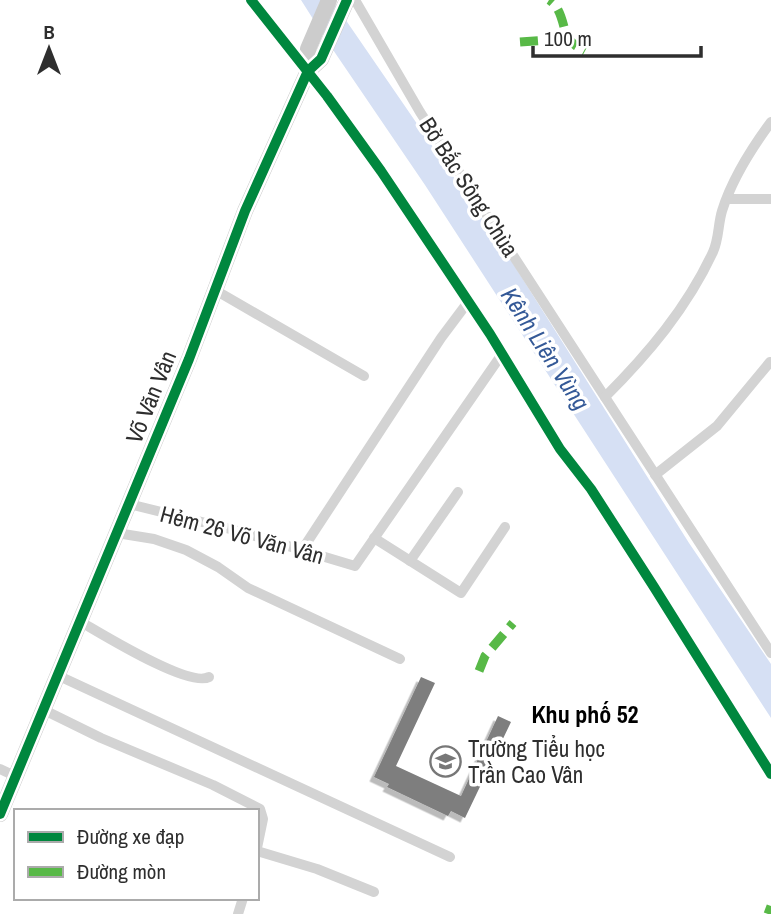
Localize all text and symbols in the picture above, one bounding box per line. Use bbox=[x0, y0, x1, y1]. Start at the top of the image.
north arrow bbox=[14, 14, 84, 84]
scale bar bbox=[533, 14, 701, 58]
text: B bbox=[43, 19, 55, 45]
text: 100 m bbox=[544, 24, 592, 53]
street label: Bờ Bắc Sông Chùa bbox=[413, 111, 526, 263]
water label: Kênh Liên Vùng bbox=[494, 281, 597, 416]
street label: Võ Văn Vân bbox=[118, 346, 183, 448]
street label: Hẻm 26 Võ Văn Vân bbox=[157, 498, 327, 571]
district label: Khu phố 52 bbox=[531, 698, 639, 730]
place label: Trường Tiểu học Trần Cao Vân bbox=[468, 733, 605, 790]
school or university icon: Trường Tiểu học Trần Cao Vân bbox=[428, 745, 462, 779]
legend bbox=[14, 809, 259, 900]
text: Đường xe đạp bbox=[77, 822, 184, 851]
text: Đường mòn bbox=[77, 857, 166, 886]

